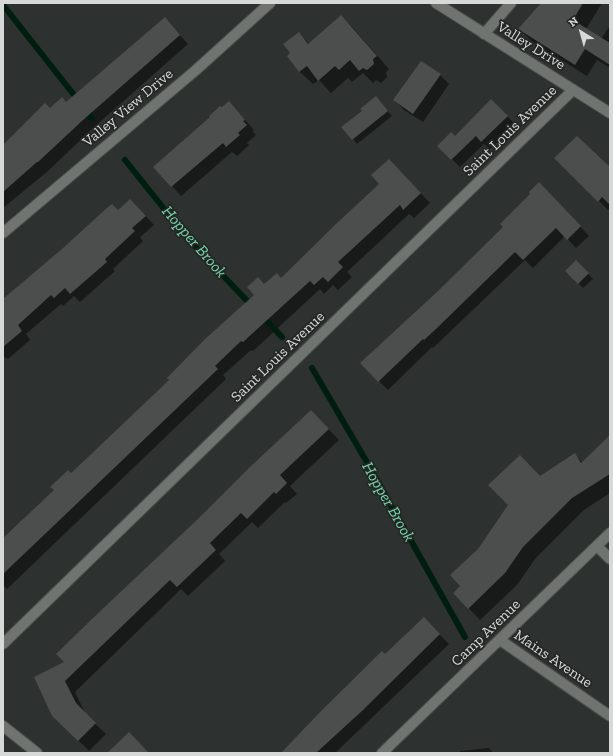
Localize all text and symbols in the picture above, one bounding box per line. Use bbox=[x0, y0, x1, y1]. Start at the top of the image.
north arrow bbox=[561, 12, 601, 52]
text: N bbox=[566, 14, 581, 30]
street label: Valley Drive bbox=[494, 18, 568, 74]
street label: Valley View Drive bbox=[79, 65, 177, 151]
street label: Saint Louis Avenue bbox=[460, 82, 560, 180]
water label: Hopper Brook bbox=[158, 202, 230, 282]
street label: Saint Louis Avenue bbox=[228, 308, 328, 406]
water label: Hopper Brook bbox=[357, 459, 419, 545]
street label: Camp Avenue bbox=[448, 596, 524, 670]
street label: Mains Avenue bbox=[510, 626, 596, 692]

